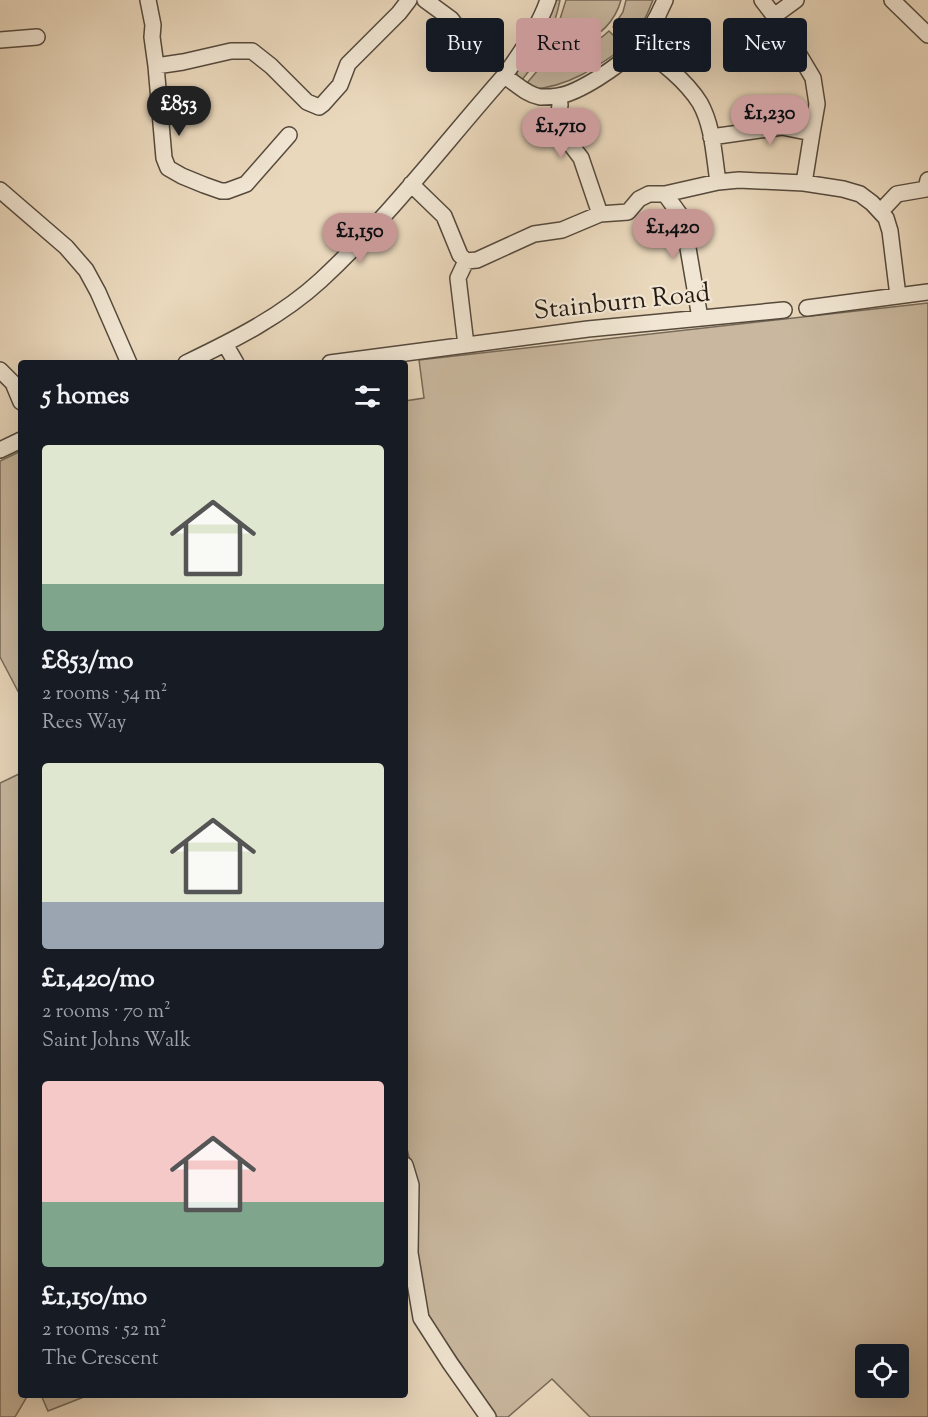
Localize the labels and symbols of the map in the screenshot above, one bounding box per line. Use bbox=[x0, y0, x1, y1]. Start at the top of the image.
pin: £853 bbox=[143, 86, 215, 137]
pin: £1,230 bbox=[721, 95, 819, 146]
pin: £1,710 bbox=[512, 108, 610, 159]
pin: £1,420 bbox=[624, 209, 722, 260]
pin: £1,150 bbox=[311, 213, 409, 264]
street label: Stainburn Road bbox=[532, 275, 712, 331]

